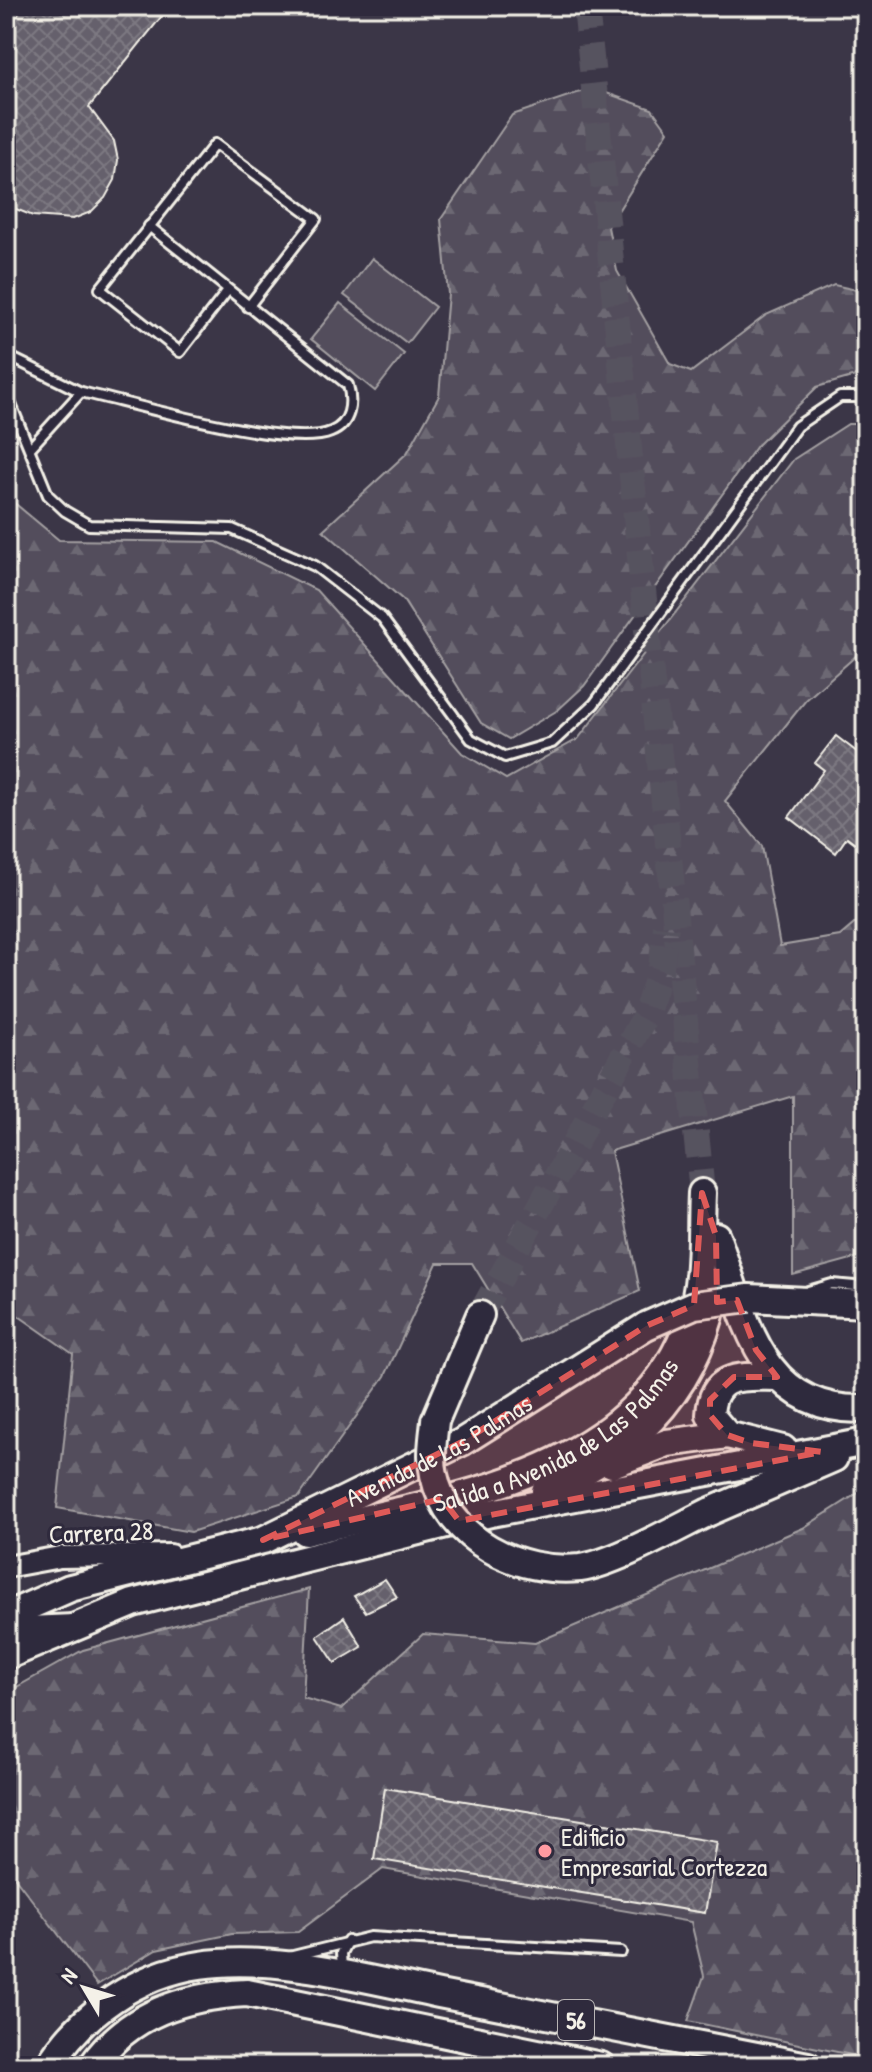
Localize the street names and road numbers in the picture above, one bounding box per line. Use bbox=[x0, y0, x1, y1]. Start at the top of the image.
street label: Salida a Avenida de Las Palmas bbox=[418, 1340, 678, 1514]
street label: Avenida de Las Palmas bbox=[340, 1384, 536, 1512]
street label: Carrera 28 bbox=[48, 1513, 154, 1551]
road number: 56 bbox=[558, 2000, 594, 2040]

